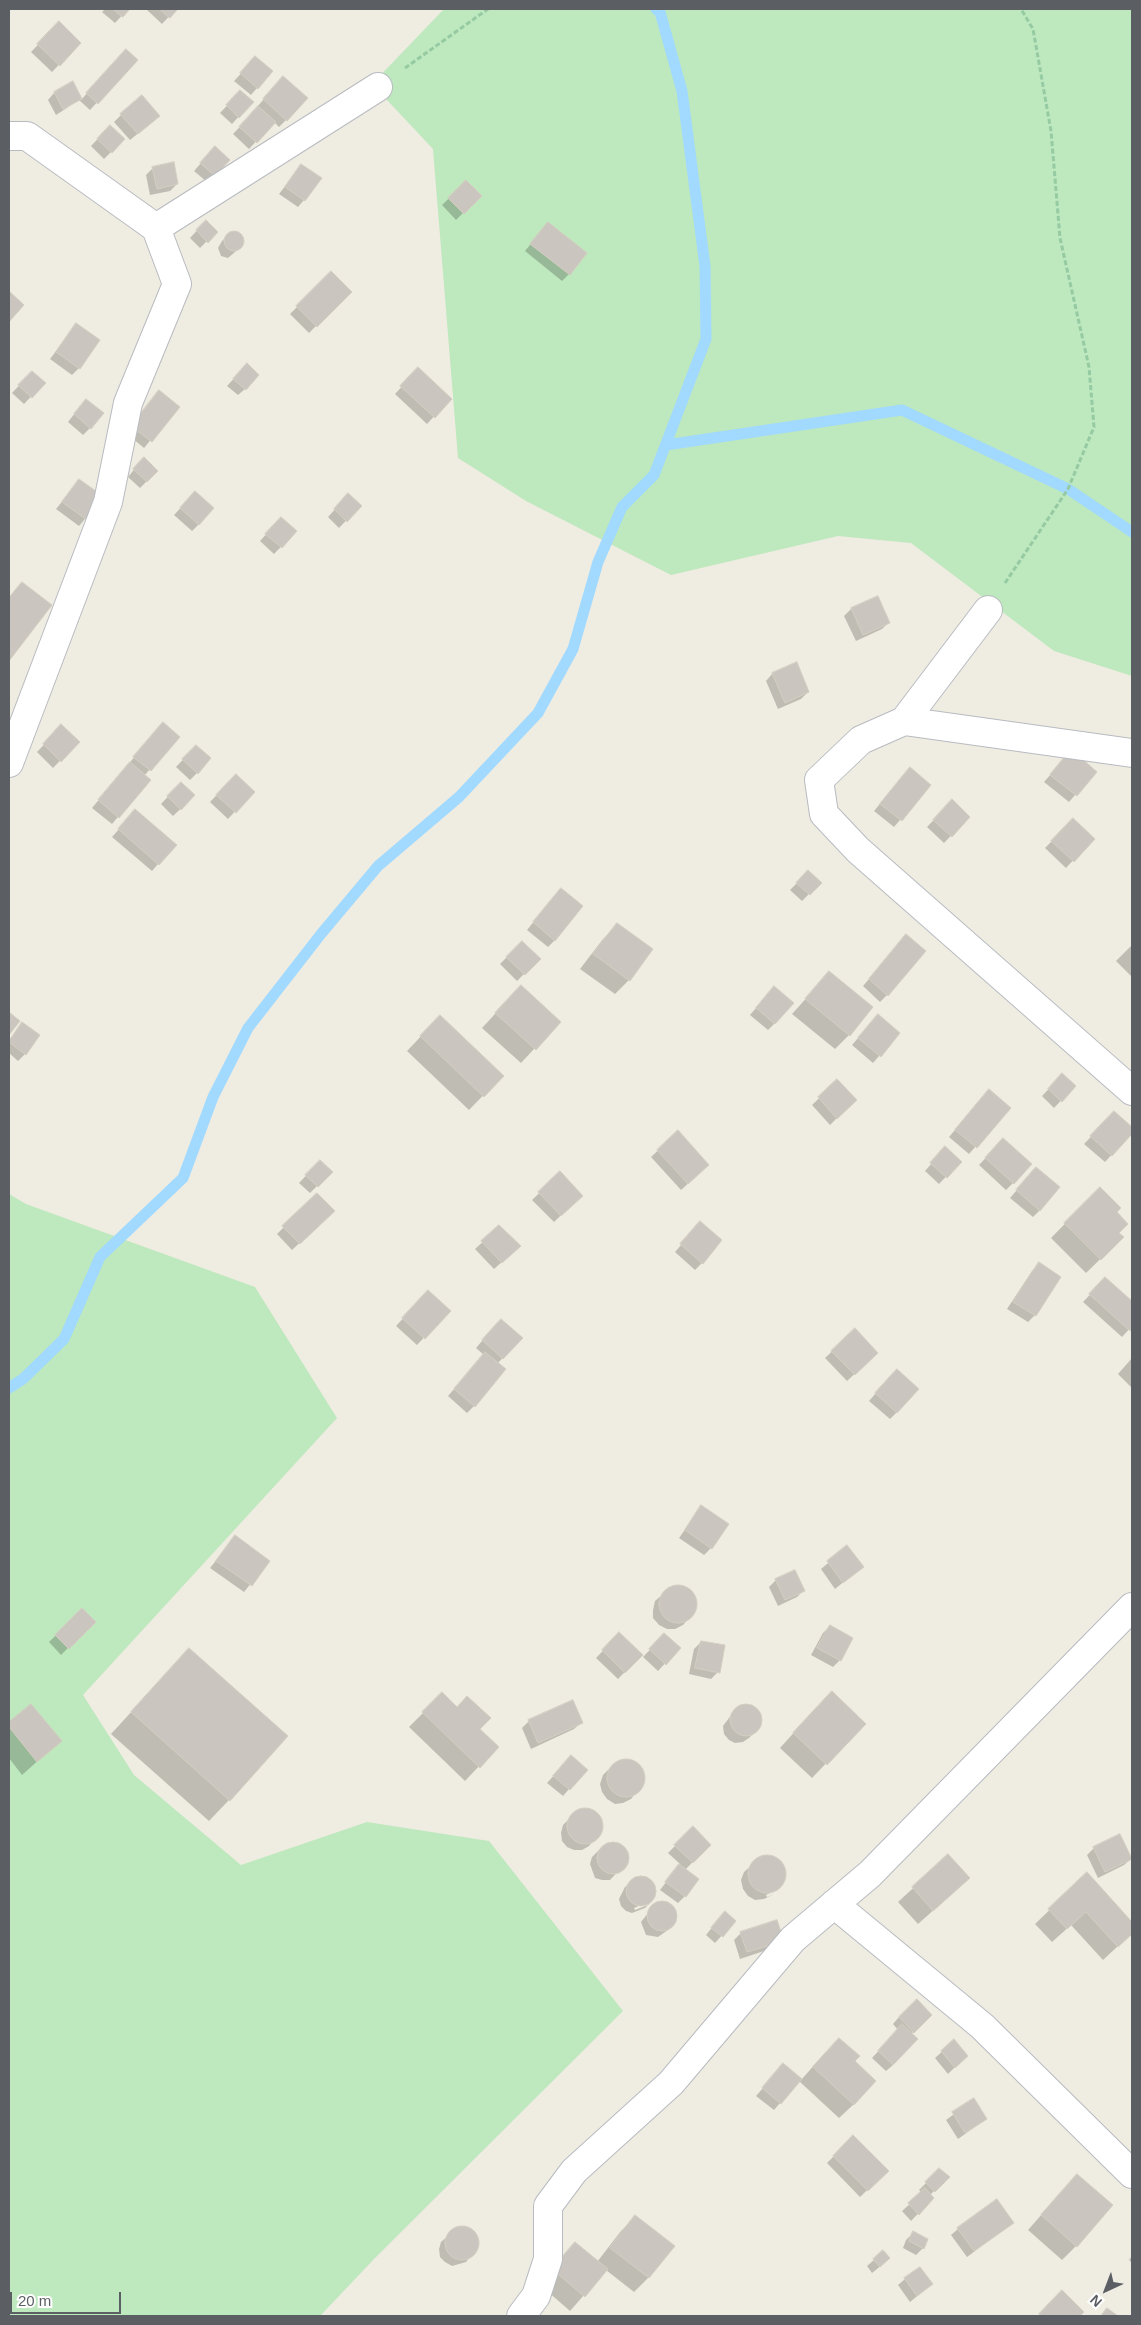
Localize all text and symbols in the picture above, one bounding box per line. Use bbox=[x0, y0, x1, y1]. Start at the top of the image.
north arrow bbox=[1081, 2265, 1131, 2315]
scale bar bbox=[12, 2282, 124, 2314]
text: 20 m bbox=[18, 2292, 51, 2309]
text: N bbox=[1087, 2292, 1105, 2310]

